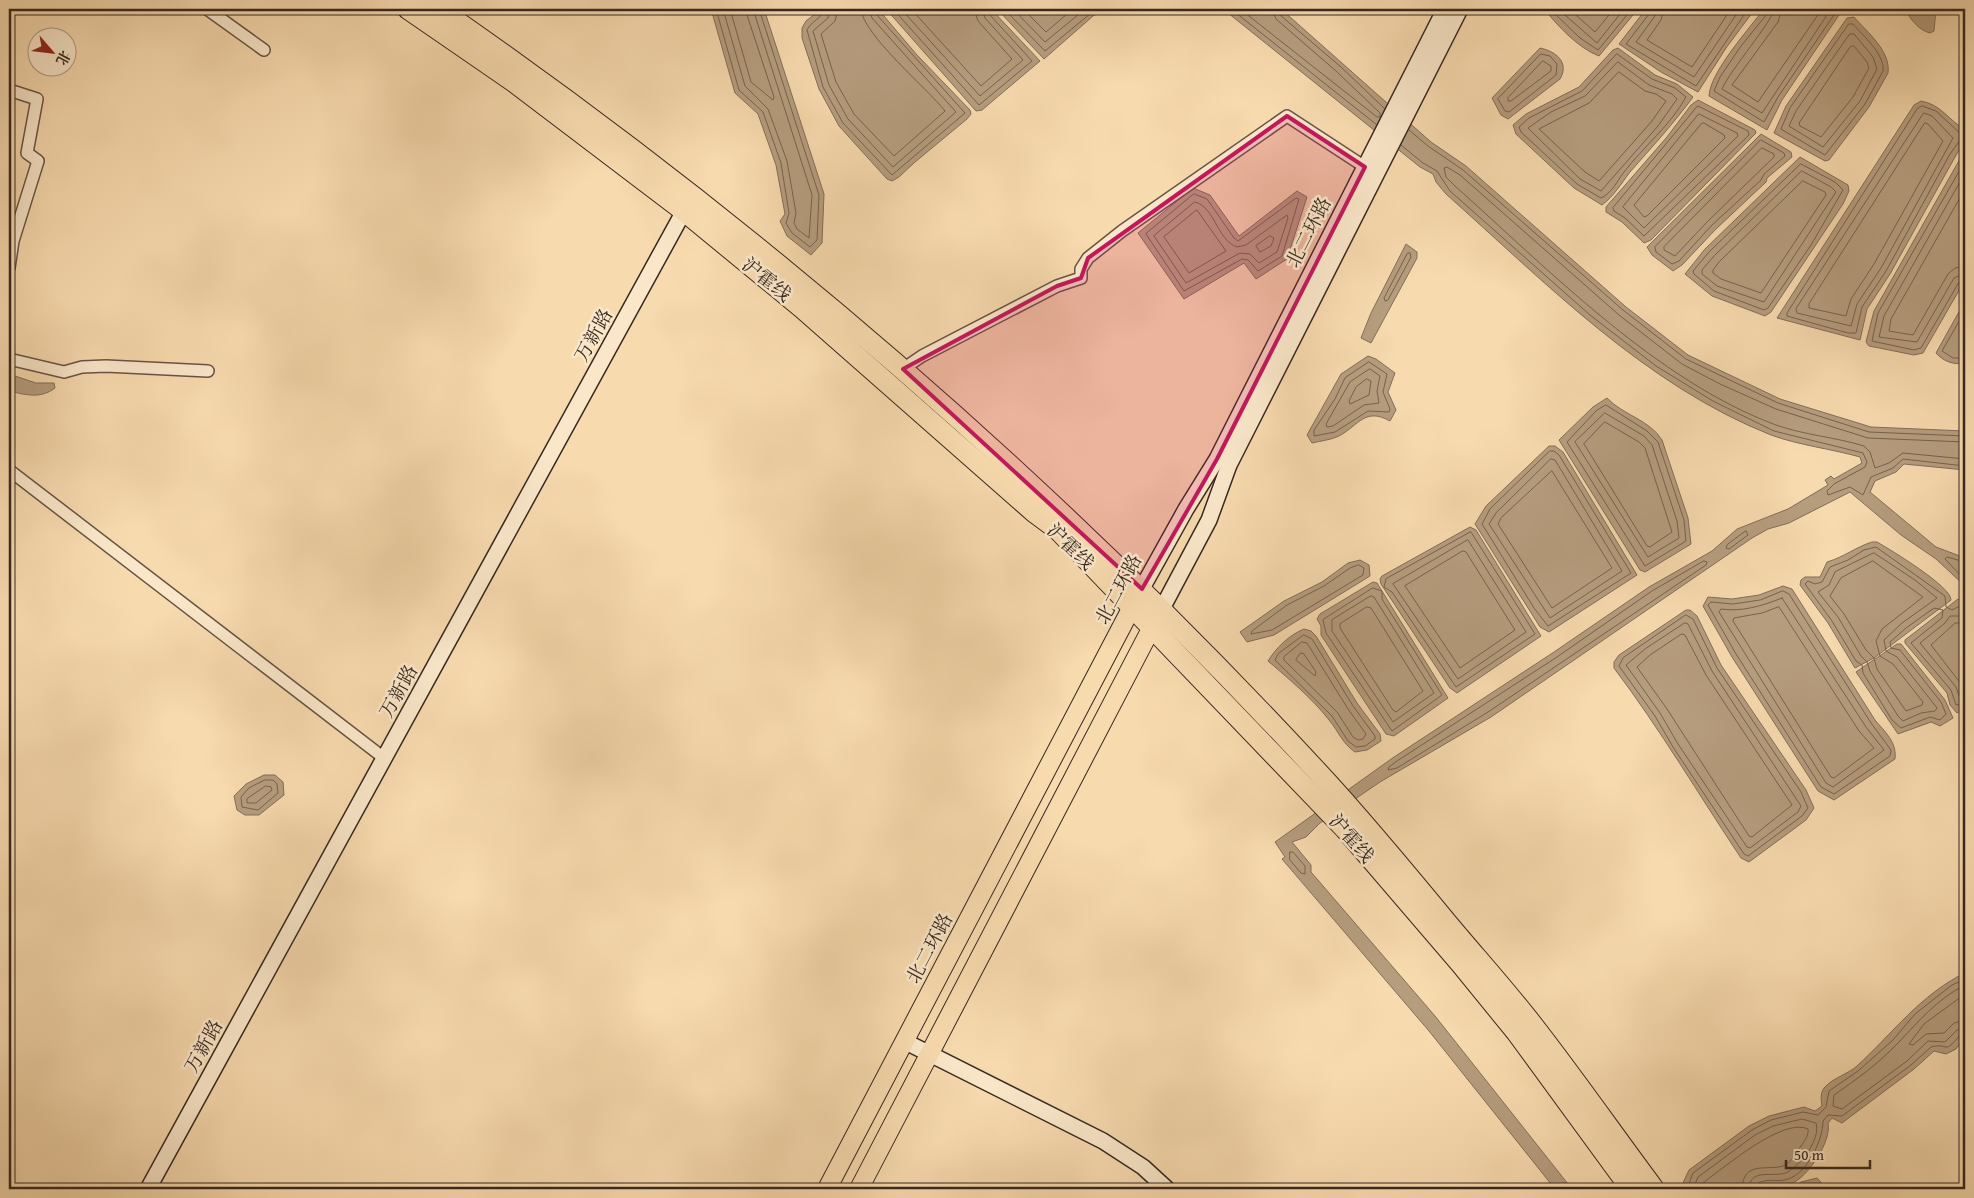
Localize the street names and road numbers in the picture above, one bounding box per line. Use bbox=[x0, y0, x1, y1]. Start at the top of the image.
street label: 北二环路 bbox=[1278, 192, 1338, 272]
street label: 沪霍线 bbox=[736, 250, 798, 308]
street label: 万新路 bbox=[567, 303, 619, 367]
street label: 沪霍线 bbox=[1041, 516, 1101, 576]
street label: 北二环路 bbox=[1088, 549, 1148, 629]
street label: 万新路 bbox=[372, 659, 424, 723]
street label: 沪霍线 bbox=[1323, 807, 1381, 869]
street label: 北二环路 bbox=[899, 908, 959, 988]
street label: 万新路 bbox=[177, 1014, 229, 1078]

